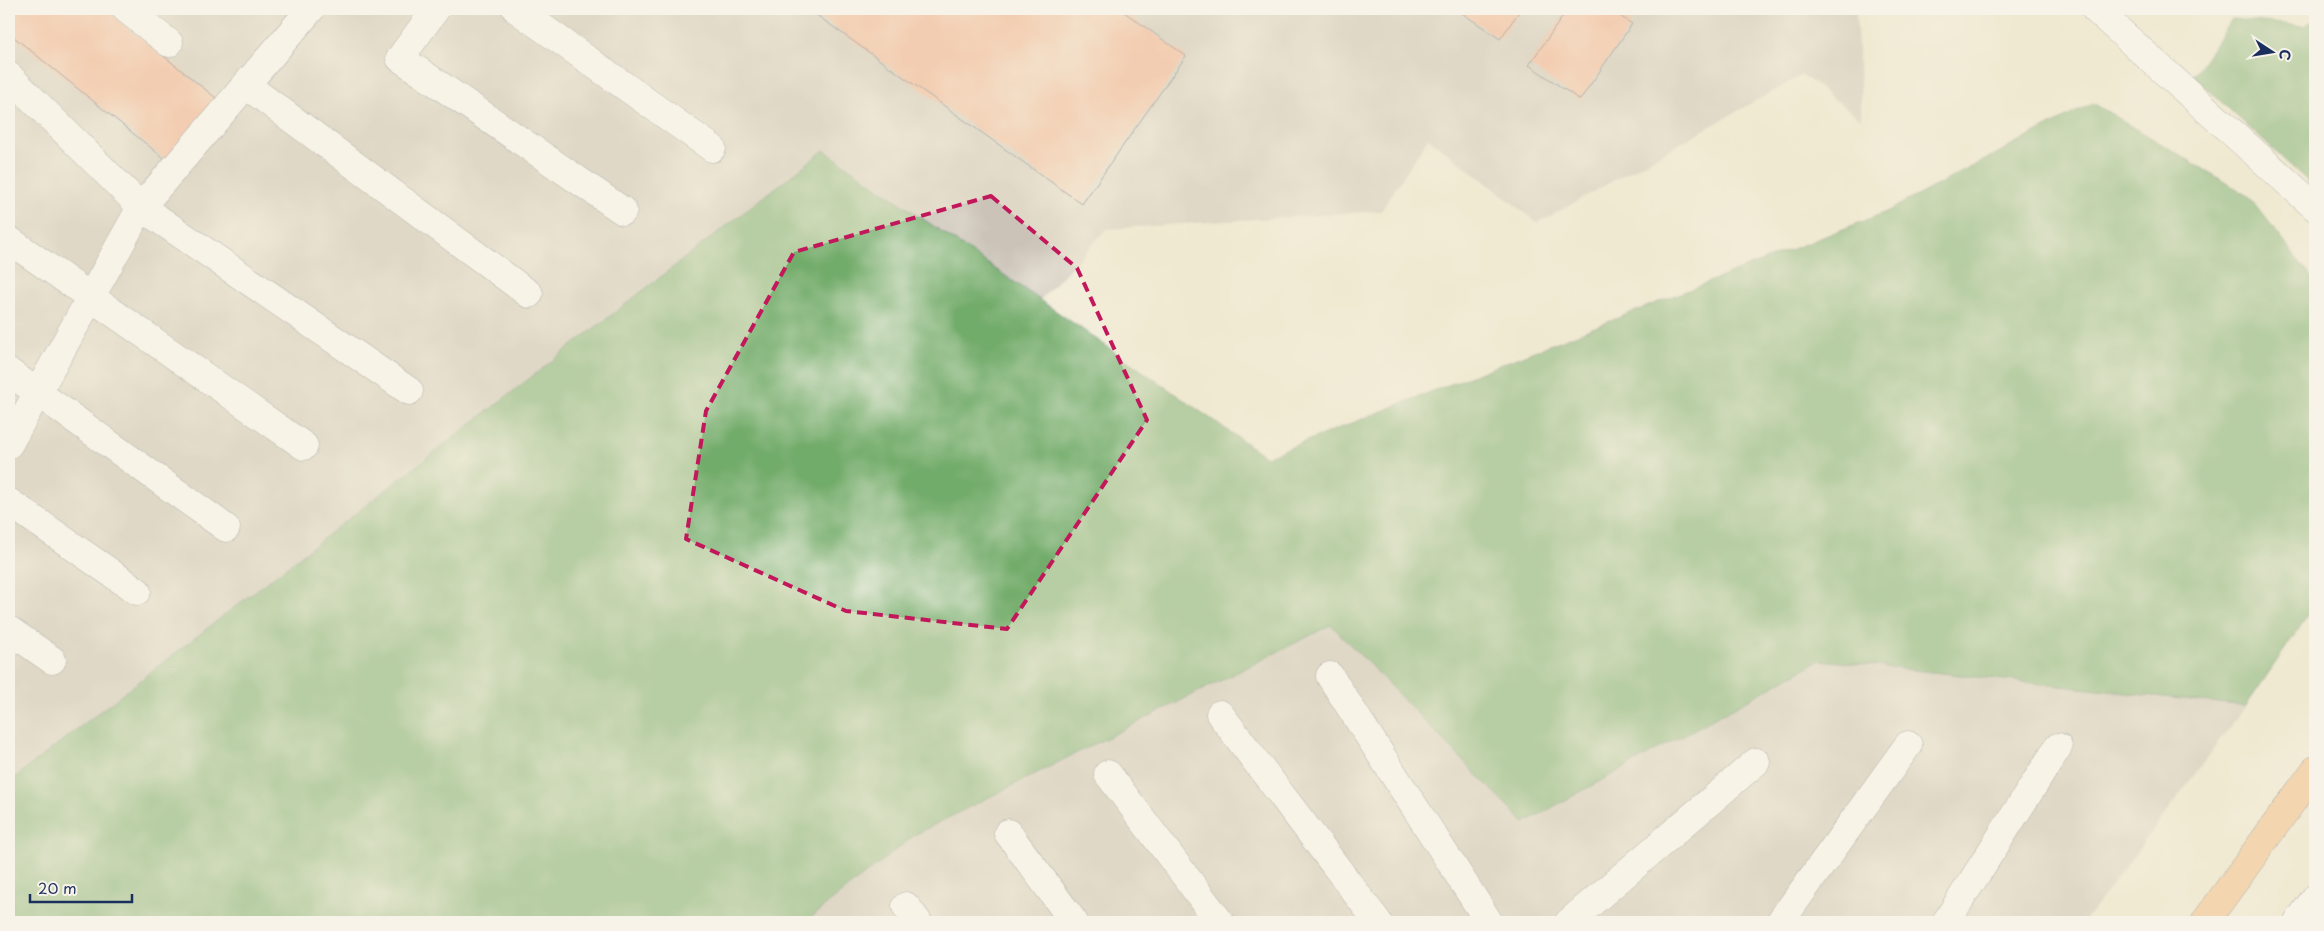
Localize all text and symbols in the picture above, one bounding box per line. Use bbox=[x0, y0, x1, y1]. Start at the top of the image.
north arrow bbox=[2246, 28, 2296, 78]
text: С bbox=[2274, 47, 2297, 62]
scale bar bbox=[30, 871, 132, 903]
text: 20 m bbox=[38, 876, 77, 899]

